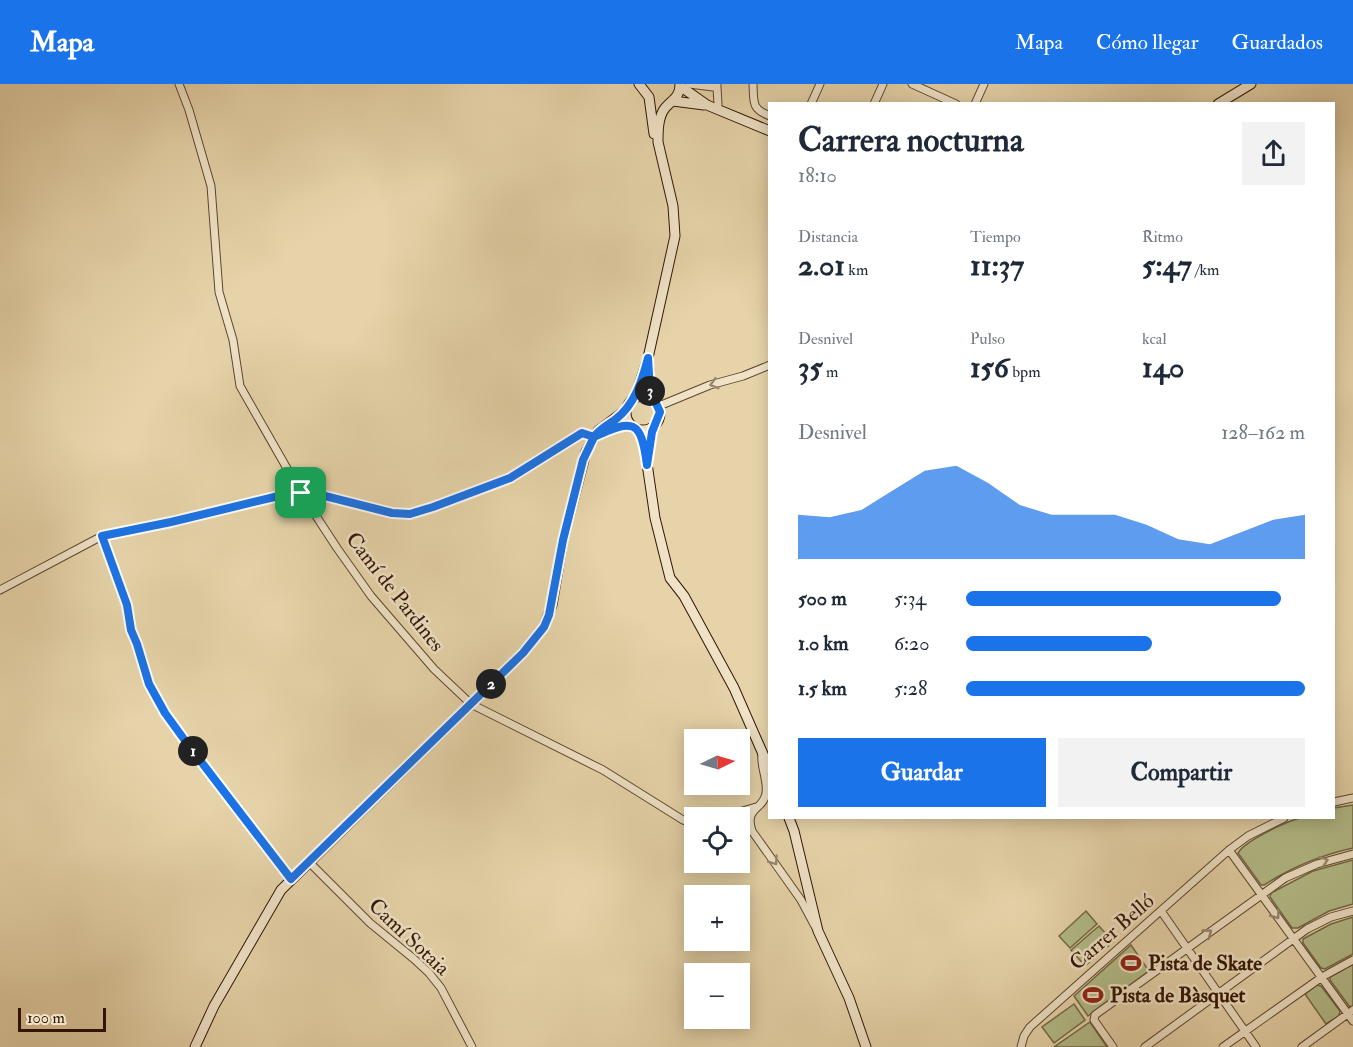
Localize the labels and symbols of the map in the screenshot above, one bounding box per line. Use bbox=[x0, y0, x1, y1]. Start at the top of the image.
pin: 3 bbox=[635, 376, 665, 406]
one-way arrow bbox=[709, 377, 720, 389]
pin bbox=[275, 467, 326, 518]
street label: Camí de Pardines bbox=[340, 527, 450, 657]
pin: 2 bbox=[476, 669, 506, 699]
north arrow bbox=[684, 729, 750, 795]
pin: 1 bbox=[178, 736, 208, 766]
one-way arrow bbox=[767, 854, 778, 865]
one-way arrow bbox=[1318, 856, 1329, 869]
street label: Carrer Belló bbox=[1064, 888, 1160, 976]
street label: Camí Sotaia bbox=[363, 892, 456, 982]
one-way arrow bbox=[1269, 908, 1280, 919]
one-way arrow bbox=[1201, 929, 1212, 940]
place label: Pista de Skate bbox=[1148, 950, 1262, 977]
sports icon: Pista de Skate bbox=[1119, 951, 1143, 975]
place label: Pista de Bàsquet bbox=[1110, 982, 1246, 1009]
sports icon: Pista de Bàsquet bbox=[1081, 983, 1105, 1007]
scale bar bbox=[18, 1005, 106, 1032]

